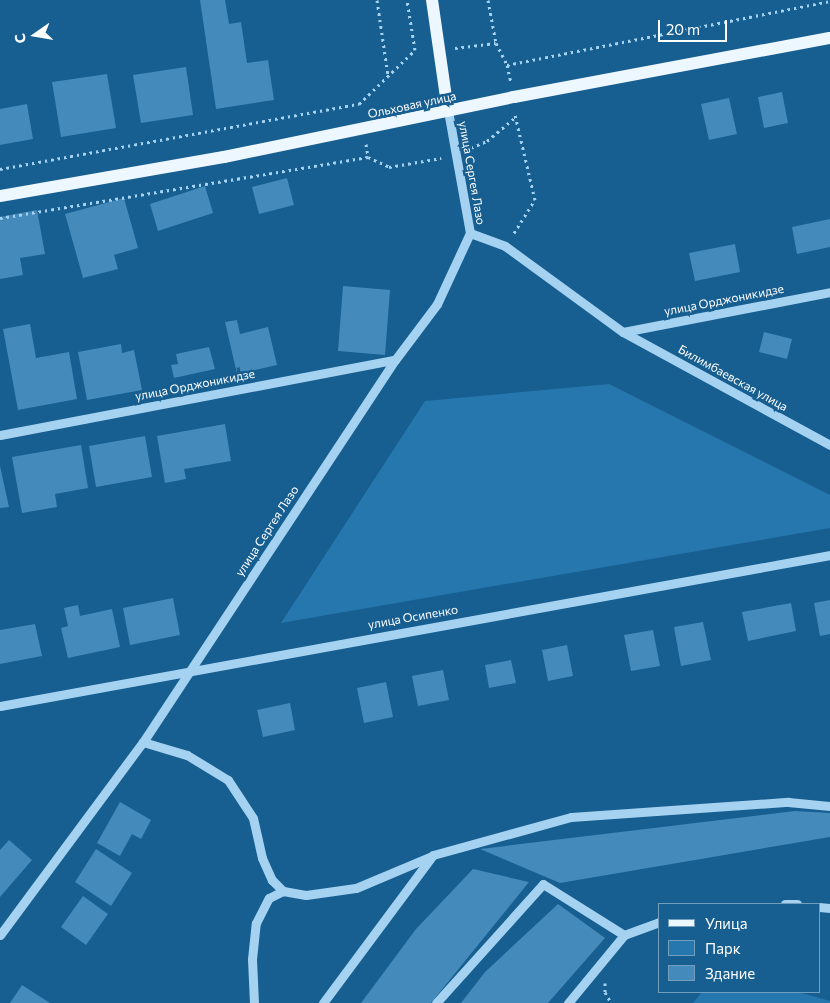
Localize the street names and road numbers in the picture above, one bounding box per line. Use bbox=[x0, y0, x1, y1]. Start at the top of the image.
street label: Ольховая улица bbox=[367, 89, 457, 121]
street label: улица Сергея Лазо bbox=[456, 120, 488, 226]
street label: улица Орджоникидзе bbox=[663, 281, 785, 319]
street label: Билимбаевская улица bbox=[676, 342, 790, 414]
street label: улица Орджоникидзе bbox=[134, 366, 256, 404]
street label: улица Сергея Лазо bbox=[232, 483, 302, 579]
street label: улица Осипенко bbox=[367, 602, 459, 632]

